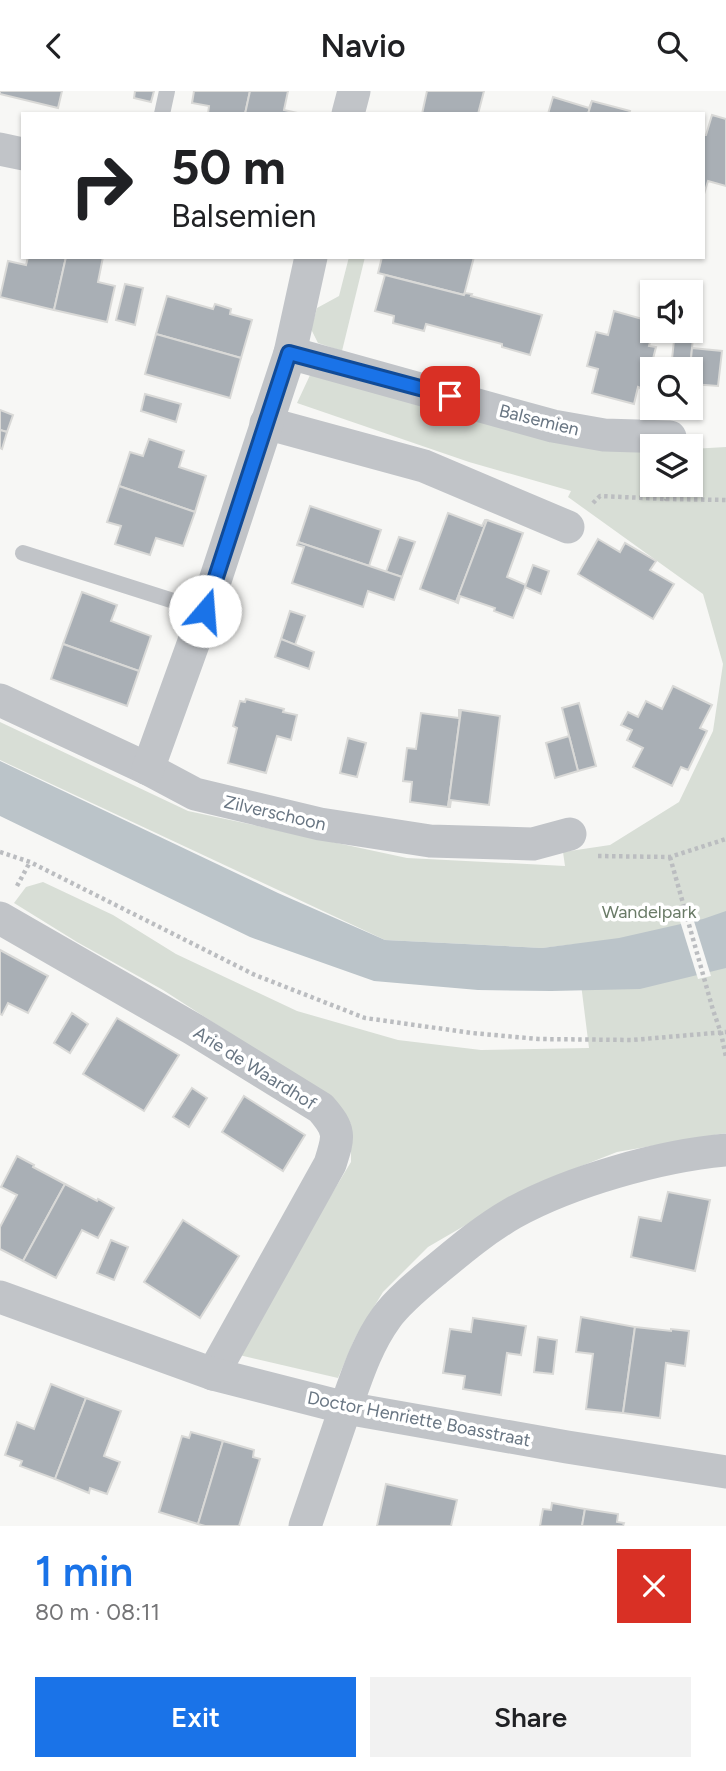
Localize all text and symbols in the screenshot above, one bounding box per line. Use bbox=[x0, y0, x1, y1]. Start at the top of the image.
icon: back bbox=[35, 27, 73, 65]
text: Navio bbox=[320, 27, 406, 65]
icon: search bbox=[653, 27, 691, 65]
text: 50 m bbox=[171, 137, 286, 196]
icon: right bbox=[56, 140, 147, 231]
text: Balsemien bbox=[171, 197, 316, 235]
map controls bbox=[640, 280, 703, 497]
button: sound bbox=[640, 280, 703, 343]
button: search bbox=[640, 357, 703, 420]
pin bbox=[420, 366, 480, 426]
icon: arrive bbox=[431, 377, 469, 415]
street label: Balsemien bbox=[497, 399, 581, 441]
button: layers bbox=[640, 434, 703, 497]
position arrow bbox=[168, 574, 242, 648]
street label: Zilverschoon bbox=[222, 791, 328, 835]
park label: Wandelpark bbox=[602, 901, 697, 923]
street label: Arie de Waardhof bbox=[190, 1022, 321, 1115]
street label: Doctor Henriette Boasstraat bbox=[305, 1387, 533, 1451]
text: 1 min bbox=[35, 1546, 133, 1597]
button: close bbox=[617, 1549, 691, 1623]
text: 80 m · 08:11 bbox=[35, 1598, 160, 1626]
button: Exit bbox=[35, 1677, 356, 1757]
button: Share bbox=[370, 1677, 691, 1757]

